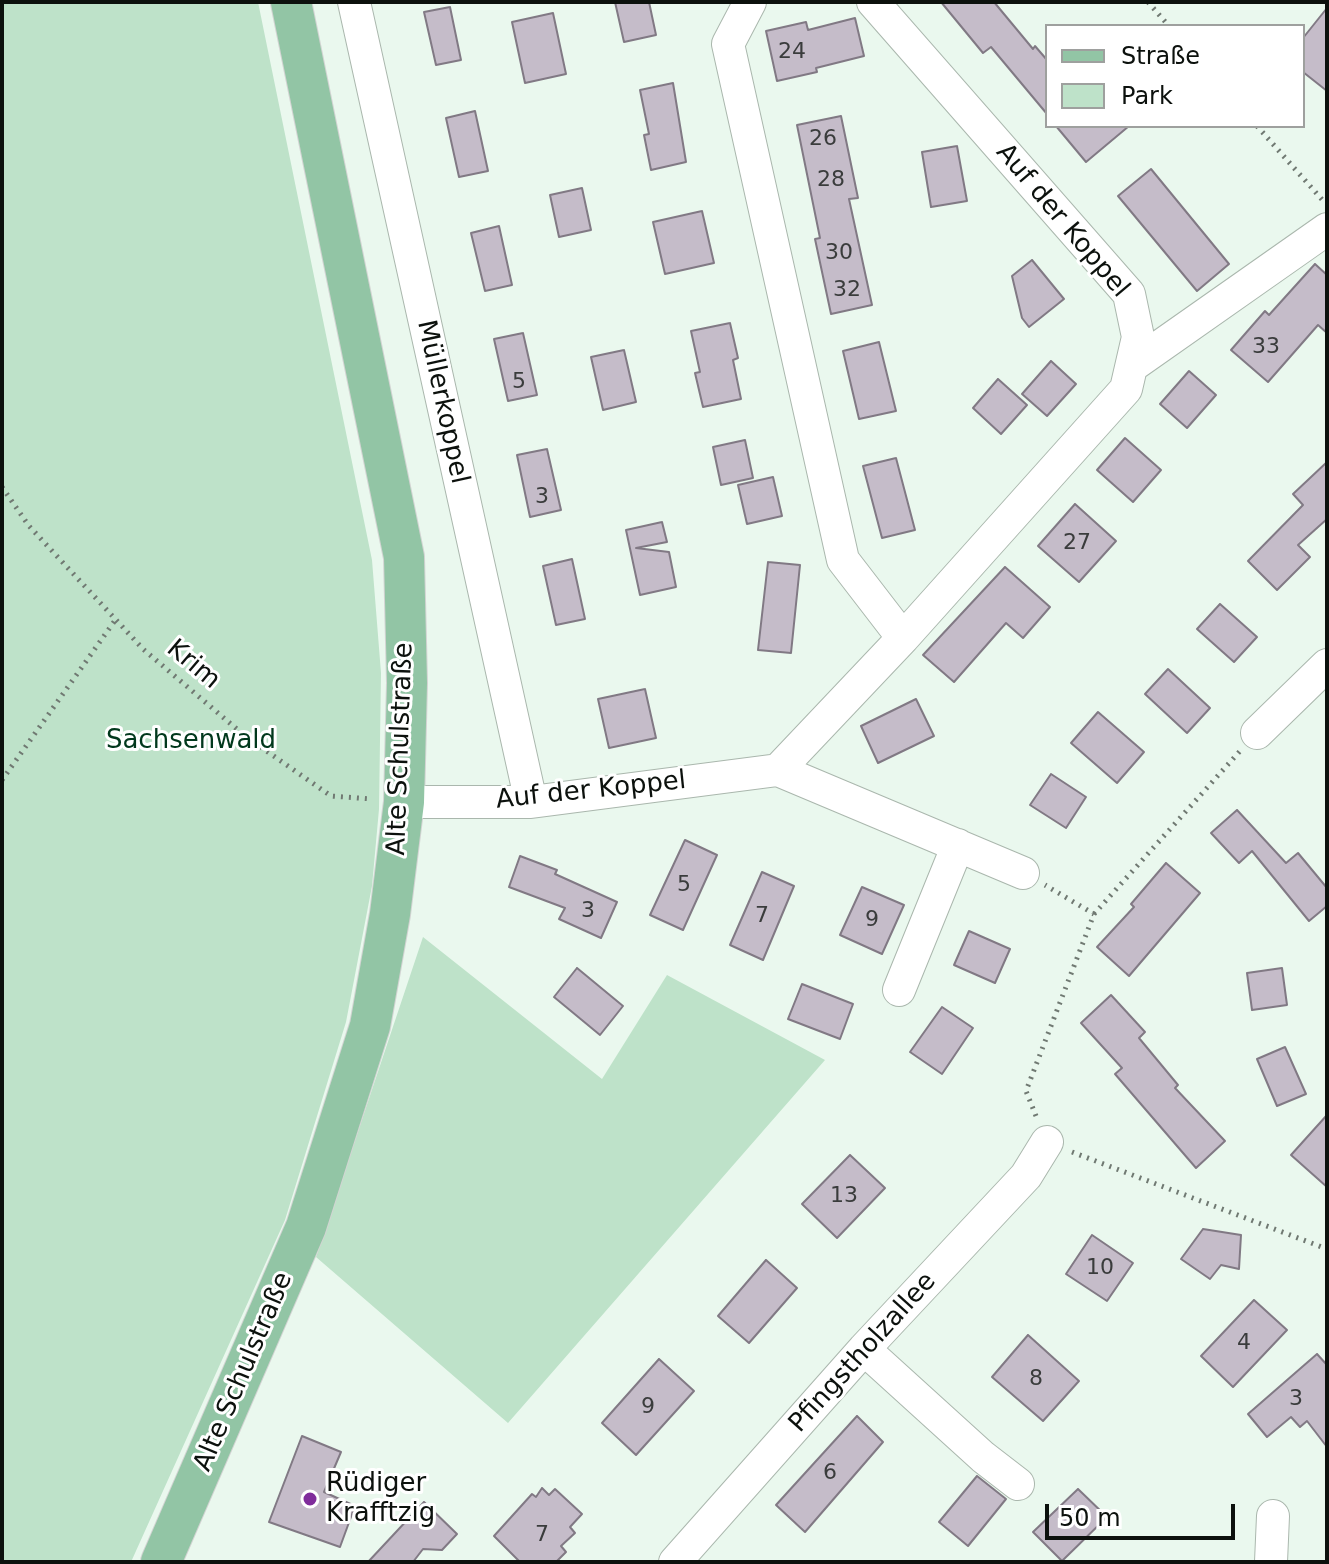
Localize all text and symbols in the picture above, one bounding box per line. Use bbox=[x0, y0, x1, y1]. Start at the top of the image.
legend bbox=[1045, 24, 1305, 128]
house number: 24 bbox=[778, 39, 806, 65]
text: Straße bbox=[1121, 42, 1200, 70]
text: Park bbox=[1121, 82, 1173, 110]
house number: 26 bbox=[809, 126, 837, 152]
street label: Auf der Koppel bbox=[989, 138, 1135, 304]
house number: 28 bbox=[817, 167, 845, 193]
house number: 30 bbox=[825, 240, 853, 266]
house number: 32 bbox=[833, 277, 861, 303]
street label: Müllerkoppel bbox=[409, 317, 475, 487]
house number: 33 bbox=[1252, 334, 1280, 360]
house number: 5 bbox=[512, 369, 526, 395]
house number: 3 bbox=[535, 484, 549, 510]
house number: 27 bbox=[1063, 530, 1091, 556]
street label: Krim bbox=[160, 634, 226, 696]
street label: Alte Schulstraße bbox=[382, 642, 420, 856]
park label: Sachsenwald bbox=[106, 725, 276, 757]
street label: Auf der Koppel bbox=[494, 766, 688, 816]
house number: 5 bbox=[677, 872, 691, 898]
house number: 3 bbox=[581, 898, 595, 924]
house number: 7 bbox=[755, 903, 769, 929]
house number: 9 bbox=[865, 907, 879, 933]
house number: 13 bbox=[830, 1183, 858, 1209]
house number: 10 bbox=[1086, 1255, 1114, 1281]
street label: Pfingstholzallee bbox=[783, 1267, 943, 1439]
street label: Alte Schulstraße bbox=[188, 1268, 300, 1476]
house number: 4 bbox=[1237, 1330, 1251, 1356]
house number: 8 bbox=[1029, 1366, 1043, 1392]
house number: 3 bbox=[1289, 1386, 1303, 1412]
house number: 9 bbox=[641, 1394, 655, 1420]
house number: 6 bbox=[823, 1460, 837, 1486]
place label: Rüdiger Krafftzig bbox=[326, 1468, 435, 1530]
scale bar bbox=[1049, 1488, 1239, 1538]
marker: Rüdiger Krafftzig bbox=[301, 1490, 319, 1508]
text: 50 m bbox=[1059, 1504, 1121, 1532]
house number: 7 bbox=[535, 1522, 549, 1548]

